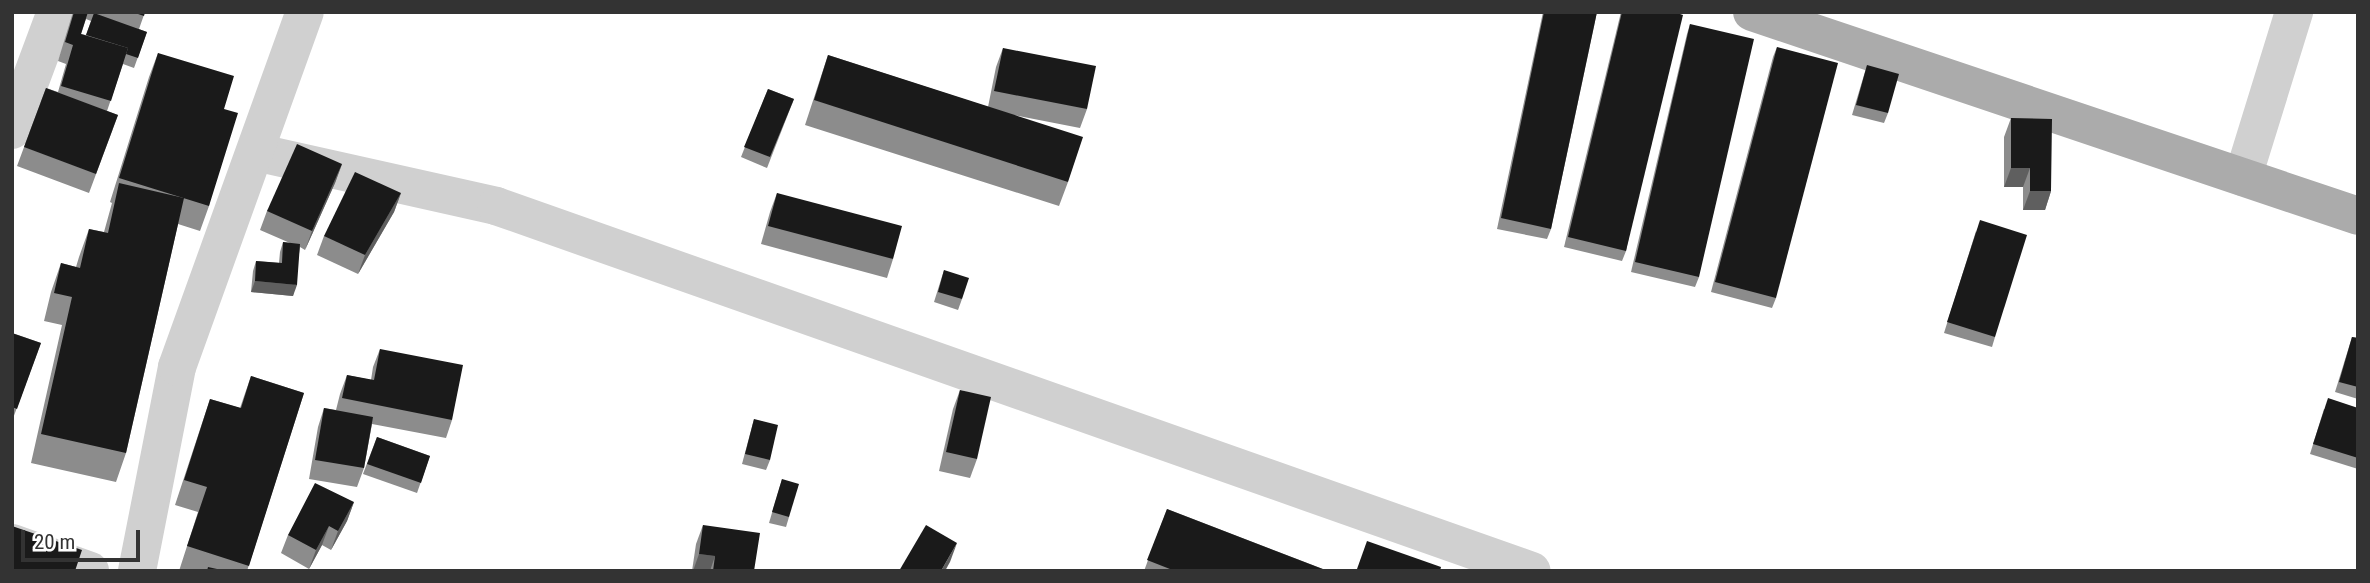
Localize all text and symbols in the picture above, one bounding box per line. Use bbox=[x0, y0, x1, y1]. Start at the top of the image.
scale bar bbox=[24, 516, 144, 560]
text: 20 m bbox=[34, 530, 75, 554]

